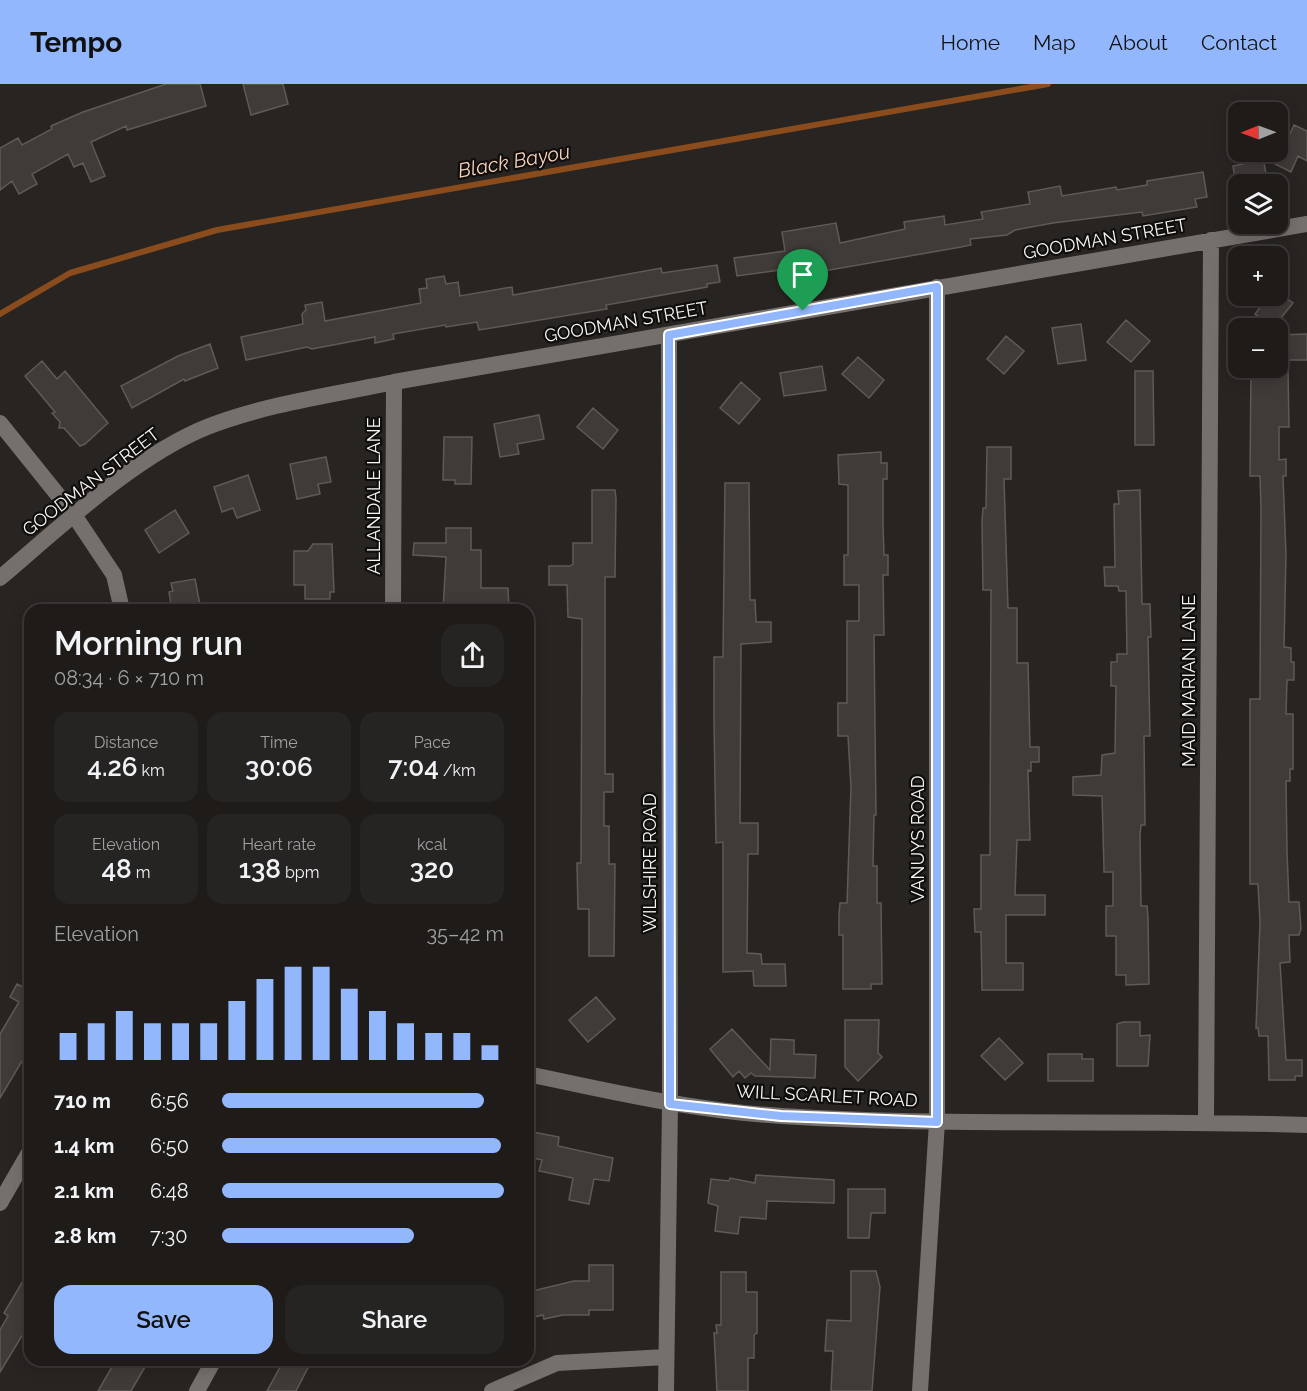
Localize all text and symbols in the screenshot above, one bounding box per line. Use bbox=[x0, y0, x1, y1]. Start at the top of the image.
text: Tempo bbox=[30, 26, 122, 59]
text: Home bbox=[941, 30, 1000, 55]
text: Map bbox=[1033, 30, 1076, 55]
text: About bbox=[1109, 30, 1168, 55]
text: Contact bbox=[1201, 30, 1277, 55]
north arrow bbox=[1228, 102, 1288, 162]
map controls bbox=[1228, 102, 1288, 378]
water label: Black Bayou bbox=[456, 139, 572, 183]
button: layers bbox=[1228, 174, 1288, 234]
street label: GOODMAN STREET bbox=[1021, 214, 1188, 263]
button: + bbox=[1228, 246, 1288, 306]
pin bbox=[777, 249, 828, 311]
icon: arrive bbox=[786, 258, 819, 291]
street label: GOODMAN STREET bbox=[542, 297, 709, 346]
button: − bbox=[1228, 318, 1288, 378]
street label: ALLANDALE LANE bbox=[363, 417, 384, 575]
street label: GOODMAN STREET bbox=[18, 423, 163, 540]
street label: MAID MARIAN LANE bbox=[1178, 595, 1199, 767]
text: Morning run bbox=[54, 624, 243, 663]
button: share bbox=[441, 624, 504, 687]
text: 08:34 · 6 × 710 m bbox=[54, 666, 204, 690]
text: Distance bbox=[94, 733, 158, 752]
text: Time bbox=[260, 733, 298, 752]
text: Pace bbox=[414, 733, 450, 752]
text: 4.26 bbox=[87, 752, 138, 782]
text: 30:06 bbox=[245, 752, 313, 782]
text: 7:04 bbox=[388, 752, 439, 782]
text: km bbox=[138, 761, 165, 780]
text: /km bbox=[439, 761, 476, 780]
street label: VANUYS ROAD bbox=[907, 775, 928, 903]
street label: WILSHIRE ROAD bbox=[639, 793, 660, 933]
text: Elevation bbox=[92, 835, 160, 854]
text: Heart rate bbox=[242, 835, 316, 854]
text: kcal bbox=[417, 835, 447, 854]
text: 48 bbox=[101, 854, 132, 884]
text: 138 bbox=[239, 854, 281, 884]
text: 320 bbox=[410, 854, 454, 884]
text: m bbox=[132, 863, 151, 882]
text: bpm bbox=[281, 863, 319, 882]
text: Elevation bbox=[54, 922, 139, 946]
text: 35–42 m bbox=[426, 922, 504, 946]
street label: WILL SCARLET ROAD bbox=[736, 1080, 918, 1111]
text: 710 m bbox=[54, 1089, 111, 1113]
text: 6:56 bbox=[150, 1089, 189, 1113]
text: 1.4 km bbox=[54, 1134, 114, 1158]
text: 6:50 bbox=[150, 1134, 189, 1158]
text: 2.1 km bbox=[54, 1179, 114, 1203]
text: 6:48 bbox=[150, 1179, 189, 1203]
text: 2.8 km bbox=[54, 1224, 116, 1248]
text: 7:30 bbox=[150, 1224, 187, 1248]
button: Save bbox=[54, 1285, 273, 1354]
button: Share bbox=[285, 1285, 504, 1354]

